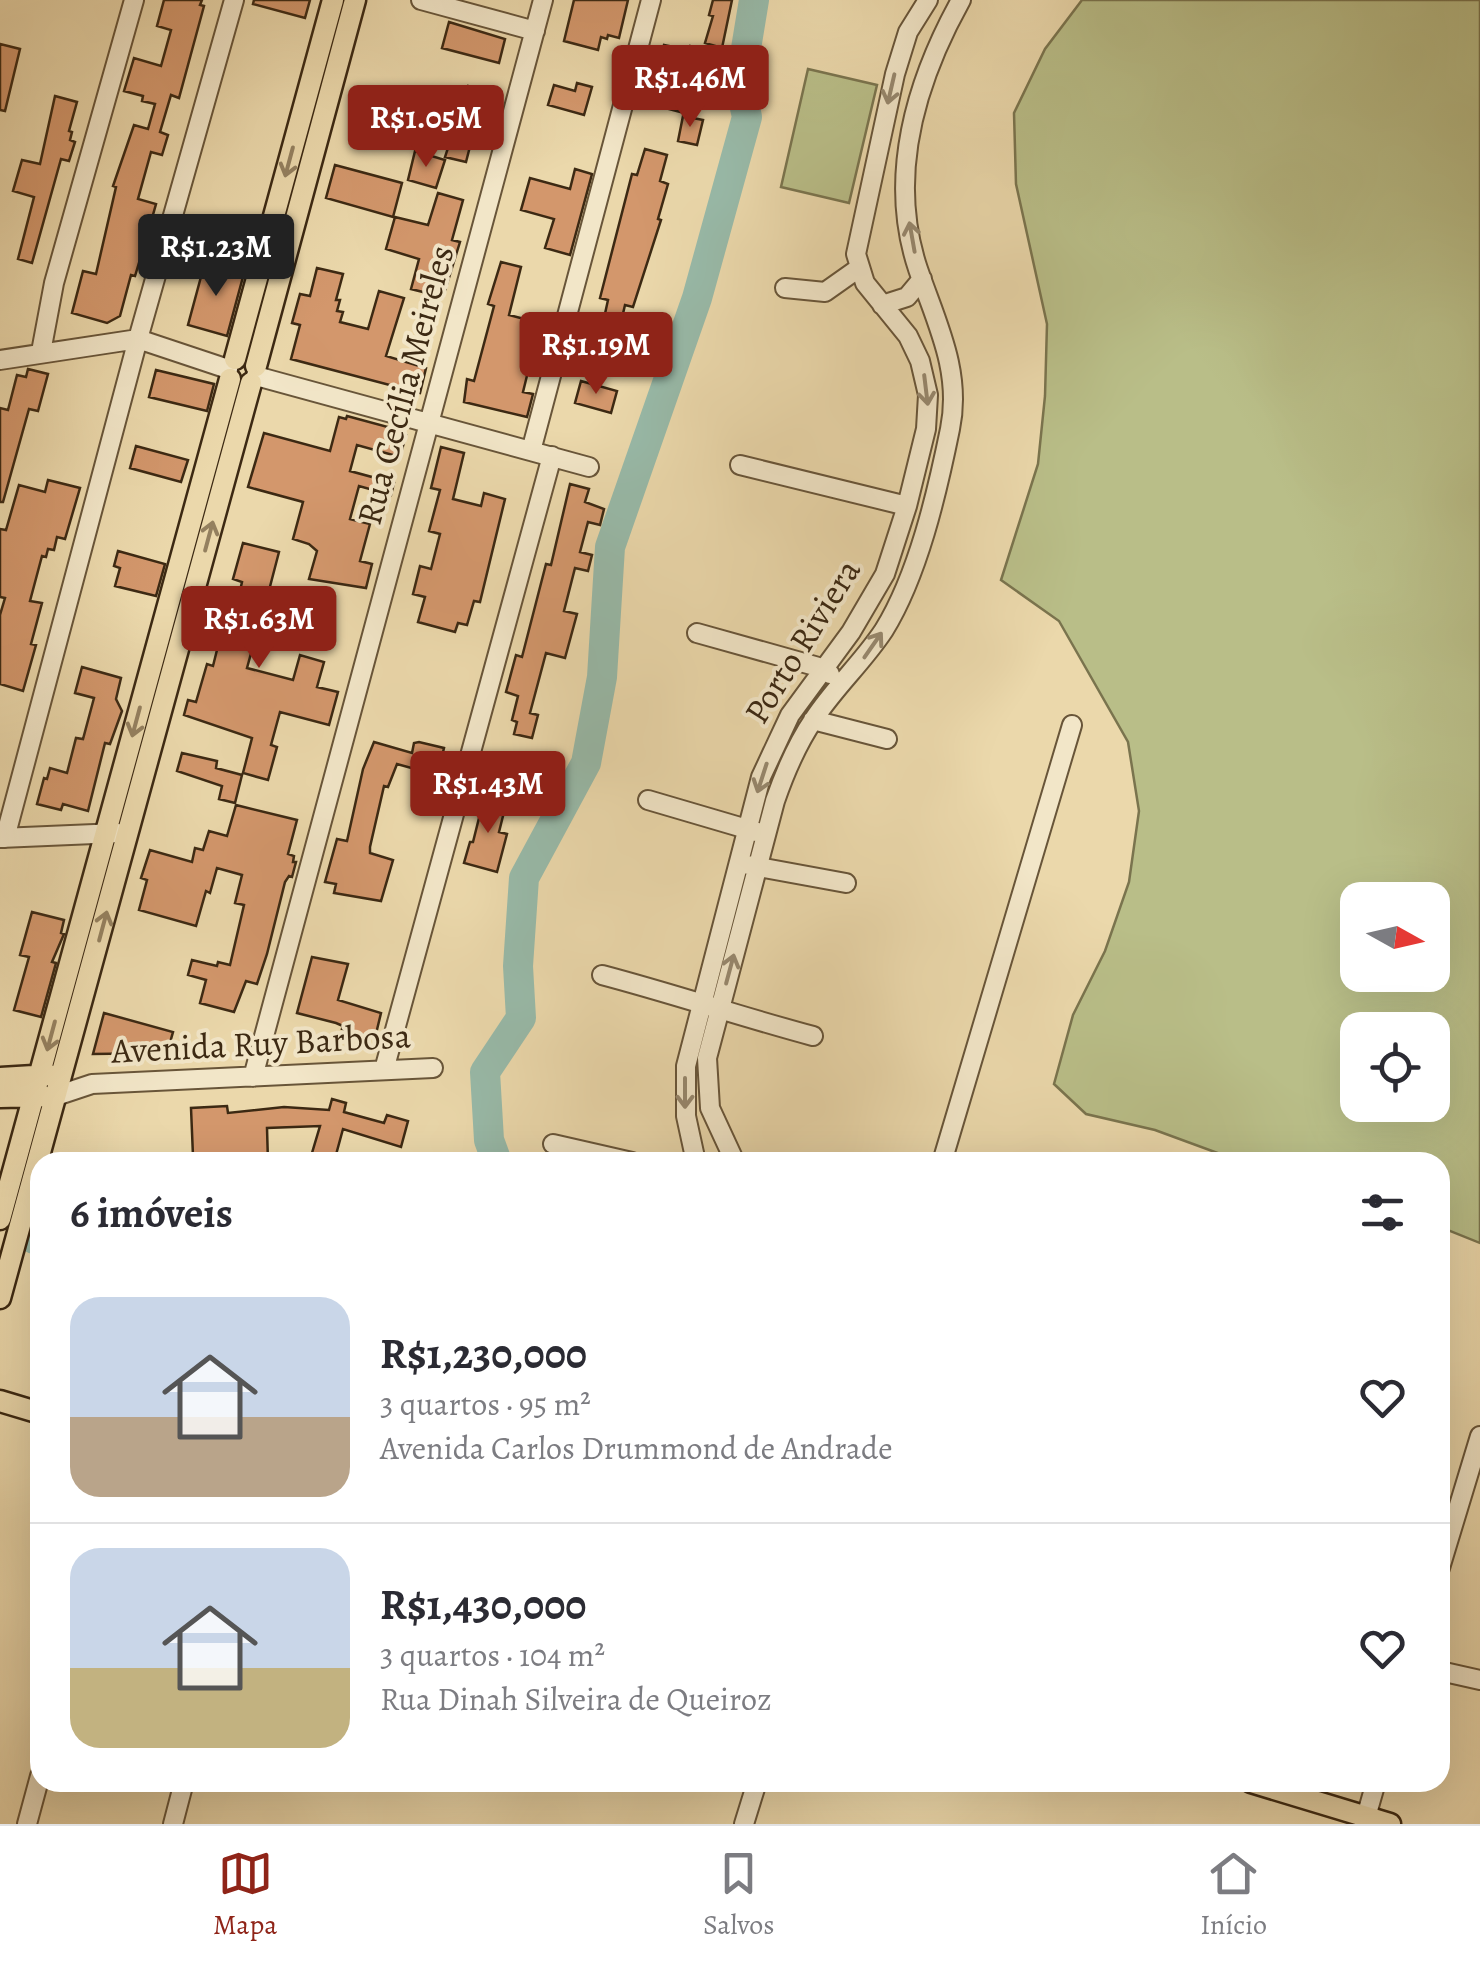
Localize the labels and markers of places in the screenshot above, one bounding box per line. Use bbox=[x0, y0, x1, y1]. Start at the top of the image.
pin: R$1.46M bbox=[598, 45, 782, 130]
pin: R$1.05M bbox=[334, 85, 518, 170]
pin: R$1.23M bbox=[124, 214, 308, 299]
pin: R$1.19M bbox=[504, 312, 688, 397]
pin: R$1.63M bbox=[167, 586, 351, 671]
pin: R$1.43M bbox=[396, 751, 580, 836]

